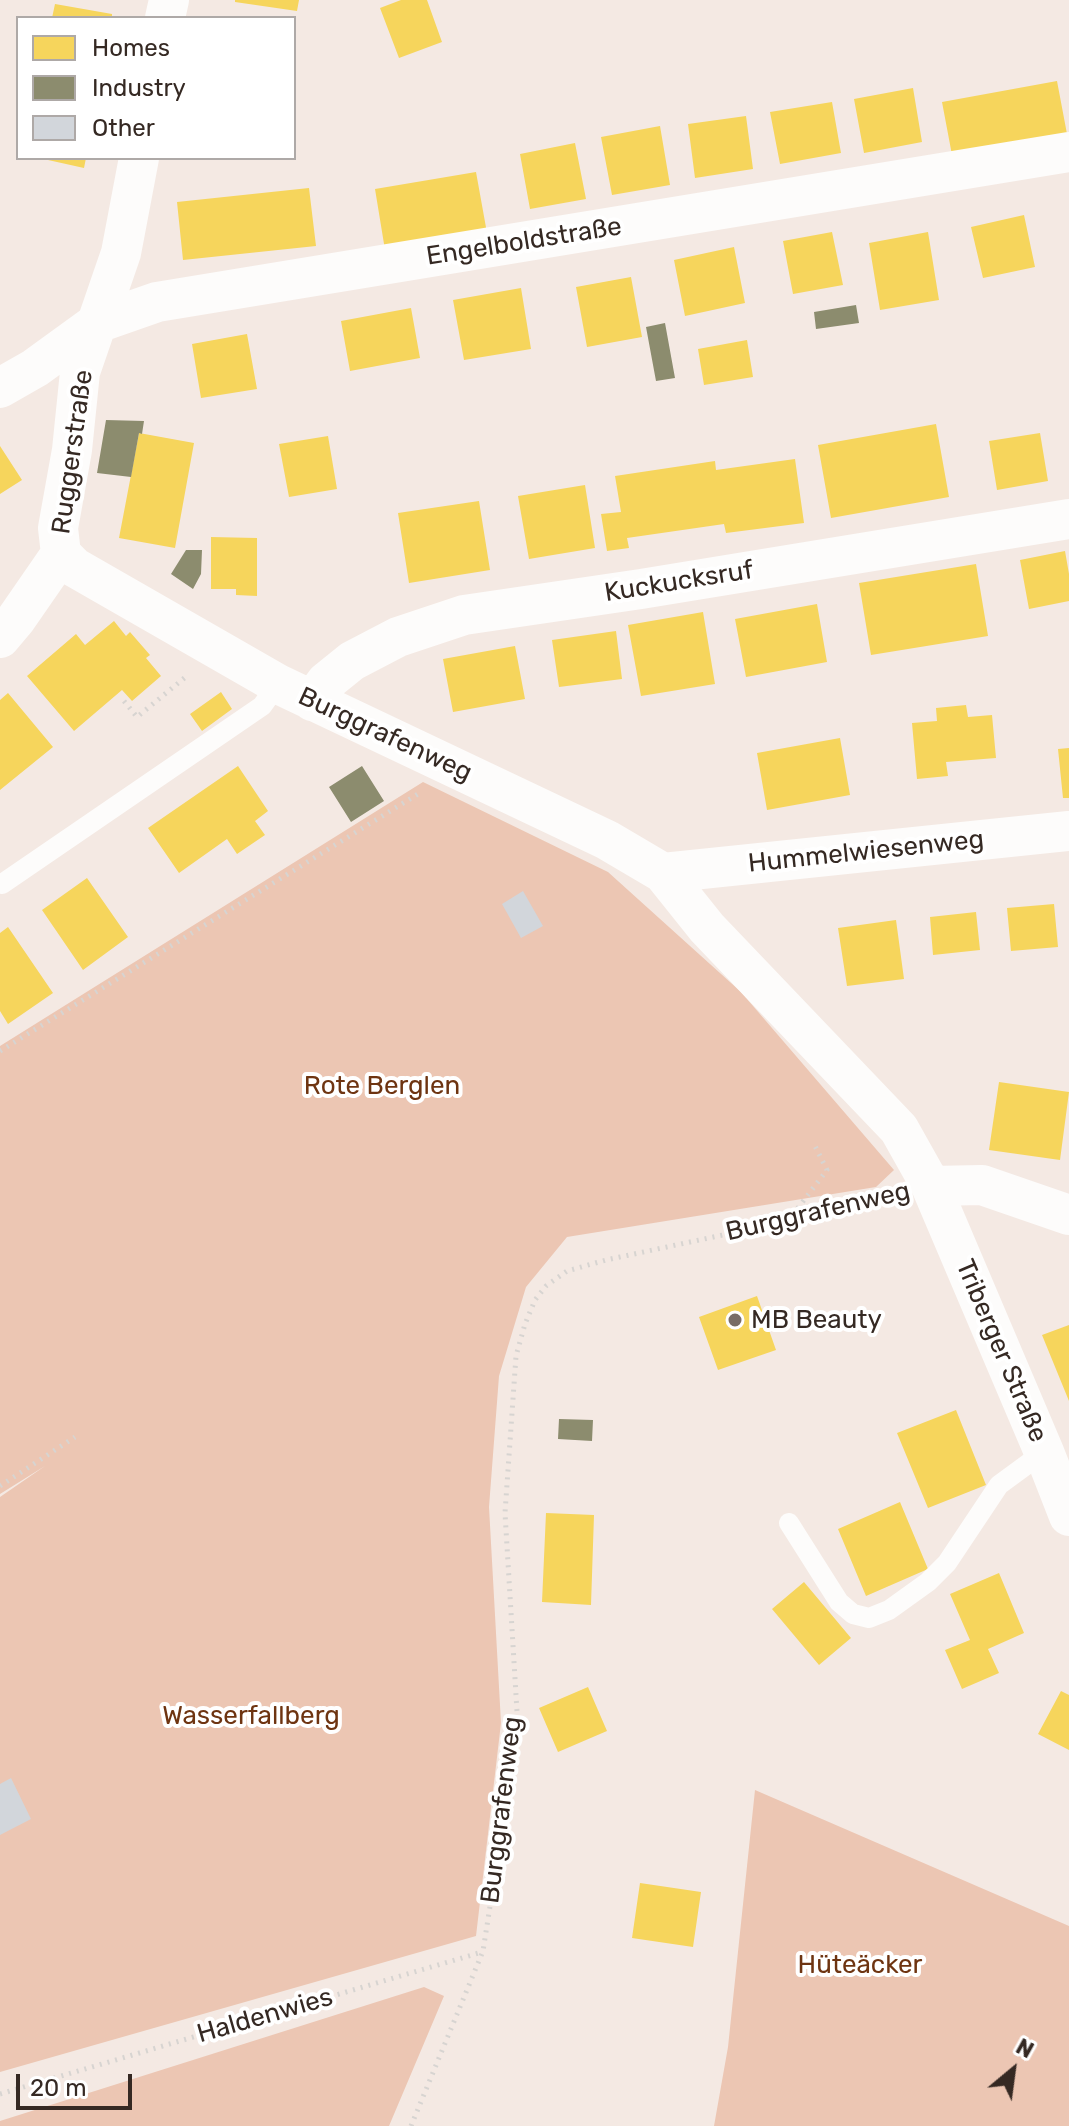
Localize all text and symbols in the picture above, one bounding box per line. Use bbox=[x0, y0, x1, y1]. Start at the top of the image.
legend bbox=[16, 16, 296, 160]
text: Homes bbox=[92, 34, 170, 62]
text: Industry bbox=[92, 74, 186, 102]
text: Other bbox=[92, 114, 155, 142]
street label: Engelboldstraße bbox=[424, 211, 624, 273]
street label: Ruggerstraße bbox=[46, 368, 100, 536]
street label: Kuckucksruf bbox=[602, 555, 756, 609]
street label: Burggrafenweg bbox=[293, 681, 477, 789]
street label: Hummelwiesenweg bbox=[747, 824, 985, 880]
park label: Rote Berglen bbox=[304, 1070, 460, 1102]
street label: Burggrafenweg bbox=[723, 1176, 913, 1248]
street label: Triberger Straße bbox=[948, 1255, 1054, 1447]
place label: MB Beauty bbox=[751, 1304, 882, 1336]
marker: MB Beauty bbox=[726, 1311, 744, 1329]
park label: Wasserfallberg bbox=[162, 1700, 340, 1732]
street label: Burggrafenweg bbox=[475, 1715, 529, 1905]
park label: Hüteäcker bbox=[798, 1949, 922, 1981]
street label: Haldenwies bbox=[194, 1982, 336, 2050]
north arrow bbox=[973, 2030, 1053, 2110]
text: N bbox=[1011, 2033, 1038, 2064]
scale bar bbox=[20, 2058, 136, 2108]
text: 20 m bbox=[30, 2074, 87, 2102]

